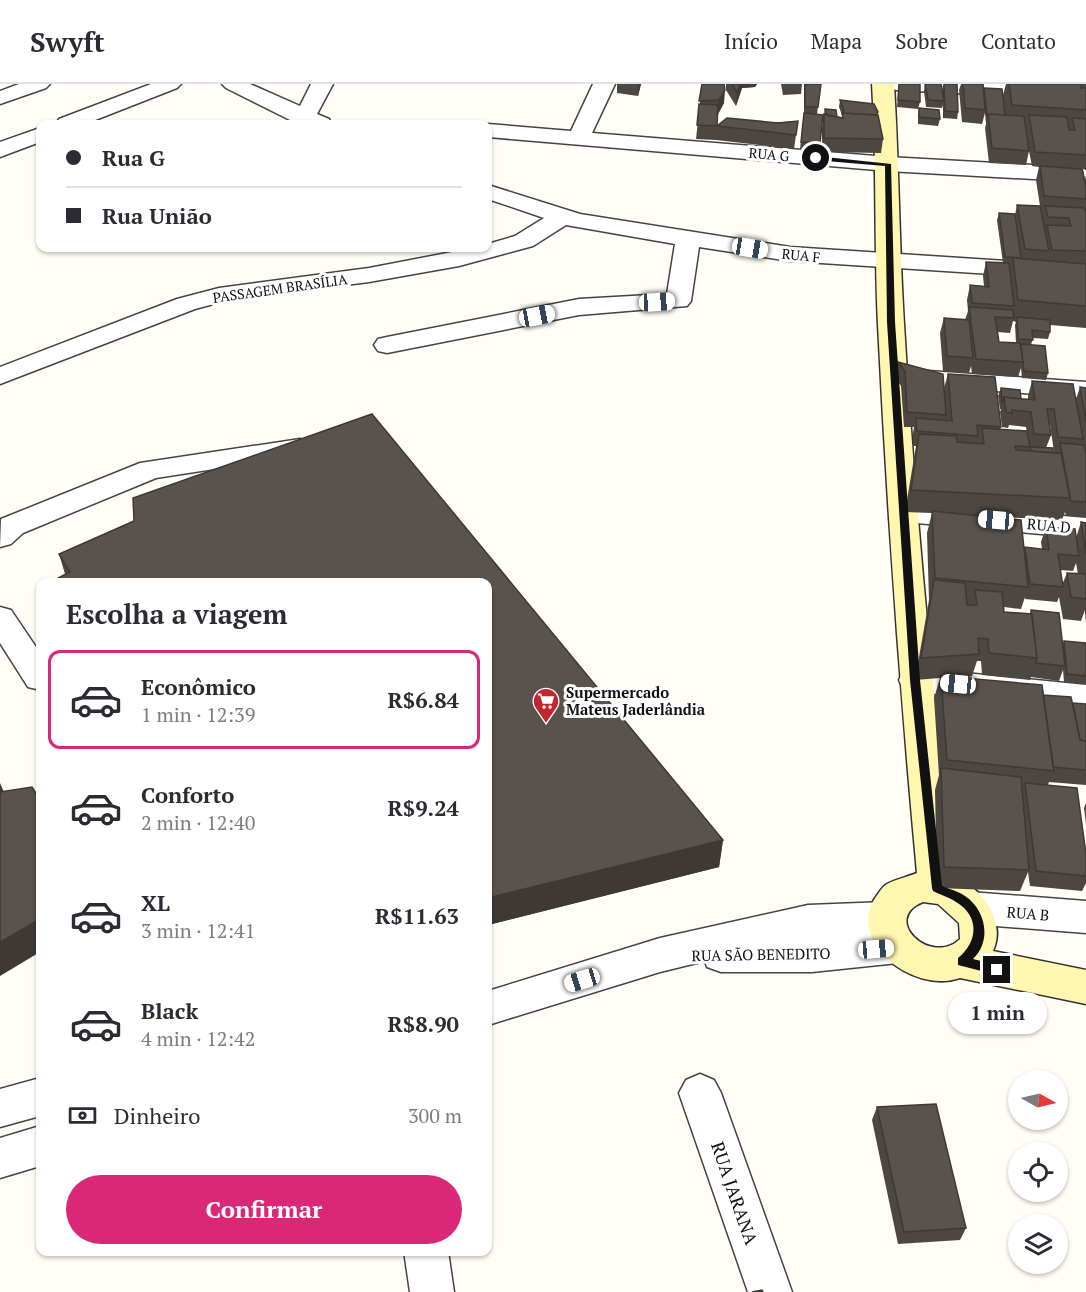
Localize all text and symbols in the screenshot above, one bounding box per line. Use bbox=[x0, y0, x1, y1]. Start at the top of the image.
text: Swyft bbox=[30, 23, 105, 60]
text: Início bbox=[724, 27, 778, 55]
text: Mapa bbox=[811, 27, 862, 55]
text: Sobre bbox=[895, 27, 948, 55]
text: Contato bbox=[981, 27, 1056, 55]
text: Rua G bbox=[102, 143, 165, 172]
street label: RUA G bbox=[748, 143, 790, 165]
route start bbox=[802, 144, 829, 171]
text: Rua União bbox=[102, 201, 212, 230]
car bbox=[731, 236, 769, 260]
street label: RUA F bbox=[781, 244, 821, 266]
street label: PASSAGEM BRASÍLIA bbox=[211, 269, 349, 307]
car bbox=[639, 292, 675, 312]
car bbox=[518, 304, 556, 328]
car bbox=[977, 509, 1015, 531]
street label: RUA D bbox=[1026, 513, 1072, 537]
text: Escolha a viagem bbox=[66, 596, 287, 632]
text: Econômico bbox=[141, 672, 256, 701]
icon: car bbox=[69, 673, 123, 727]
car bbox=[939, 673, 977, 695]
place label: Supermercado Mateus Jaderlândia bbox=[566, 682, 706, 719]
text: R$6.84 bbox=[387, 685, 459, 714]
supermarket icon: Supermercado Mateus Jaderlândia bbox=[531, 686, 561, 724]
text: 1 min · 12:39 bbox=[141, 701, 255, 728]
text: Conforto bbox=[141, 780, 234, 809]
icon: car bbox=[69, 781, 123, 835]
text: R$9.24 bbox=[387, 793, 459, 822]
text: 2 min · 12:40 bbox=[141, 809, 255, 836]
text: XL bbox=[141, 888, 170, 917]
icon: car bbox=[69, 889, 123, 943]
text: R$11.63 bbox=[375, 901, 459, 930]
street label: RUA B bbox=[1006, 901, 1050, 925]
text: 3 min · 12:41 bbox=[141, 917, 255, 944]
car bbox=[857, 938, 895, 960]
street label: RUA SÃO BENEDITO bbox=[691, 943, 831, 965]
route end bbox=[983, 956, 1010, 983]
car bbox=[562, 966, 602, 994]
callout: 1 min bbox=[948, 991, 1046, 1033]
text: Black bbox=[141, 996, 198, 1025]
icon: car bbox=[69, 997, 123, 1051]
text: 1 min bbox=[970, 999, 1025, 1026]
text: R$8.90 bbox=[387, 1009, 459, 1038]
text: 4 min · 12:42 bbox=[141, 1025, 255, 1052]
north arrow bbox=[1008, 1070, 1068, 1130]
map controls bbox=[1008, 1070, 1068, 1274]
icon: cash bbox=[66, 1099, 99, 1132]
text: Dinheiro bbox=[114, 1101, 200, 1130]
text: 300 m bbox=[408, 1102, 462, 1129]
street label: RUA JARANA bbox=[706, 1138, 764, 1248]
button: locate bbox=[1008, 1142, 1068, 1202]
button: Confirmar bbox=[66, 1175, 462, 1244]
button: layers bbox=[1008, 1214, 1068, 1274]

